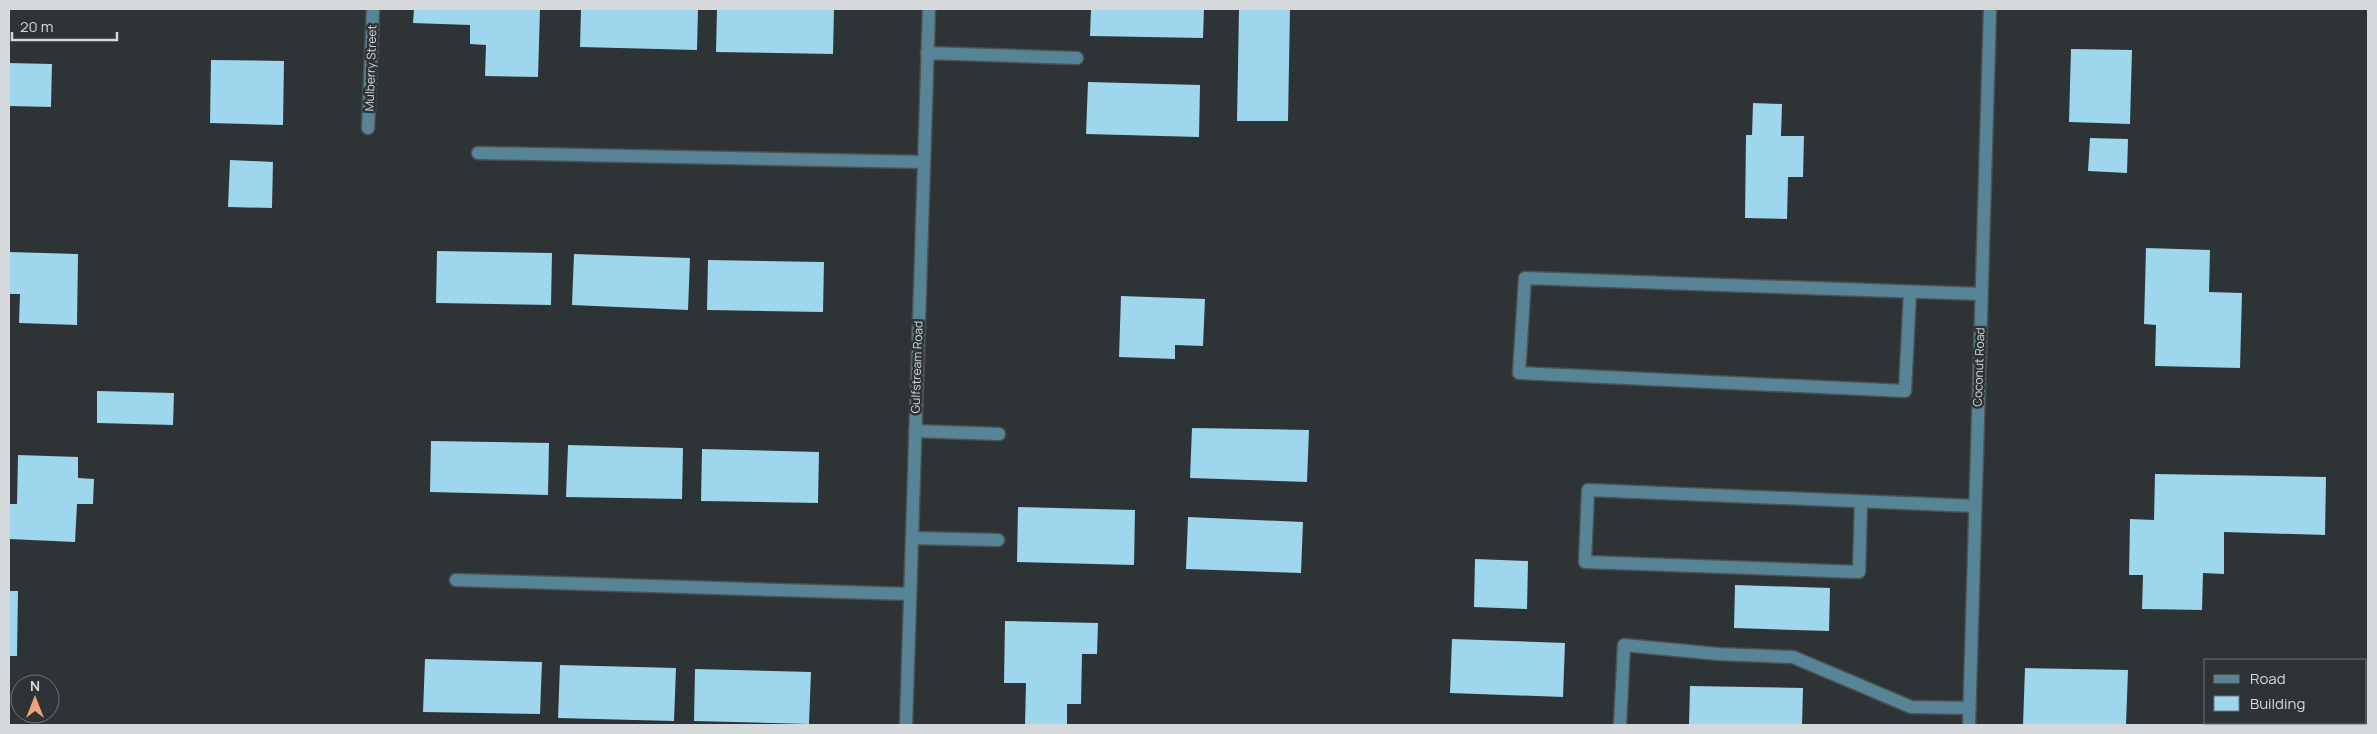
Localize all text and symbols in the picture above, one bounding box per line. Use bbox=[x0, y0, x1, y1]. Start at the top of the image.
scale bar bbox=[12, 10, 118, 42]
text: 20 m bbox=[20, 16, 53, 37]
street label: Mulberry Street bbox=[360, 24, 381, 112]
street label: Gulfstream Road bbox=[906, 320, 927, 414]
street label: Coconut Road bbox=[1969, 327, 1988, 407]
legend bbox=[2204, 659, 2367, 724]
text: Road bbox=[2250, 668, 2286, 689]
north arrow bbox=[10, 674, 60, 724]
text: N bbox=[30, 676, 40, 695]
text: Building bbox=[2250, 693, 2305, 714]

